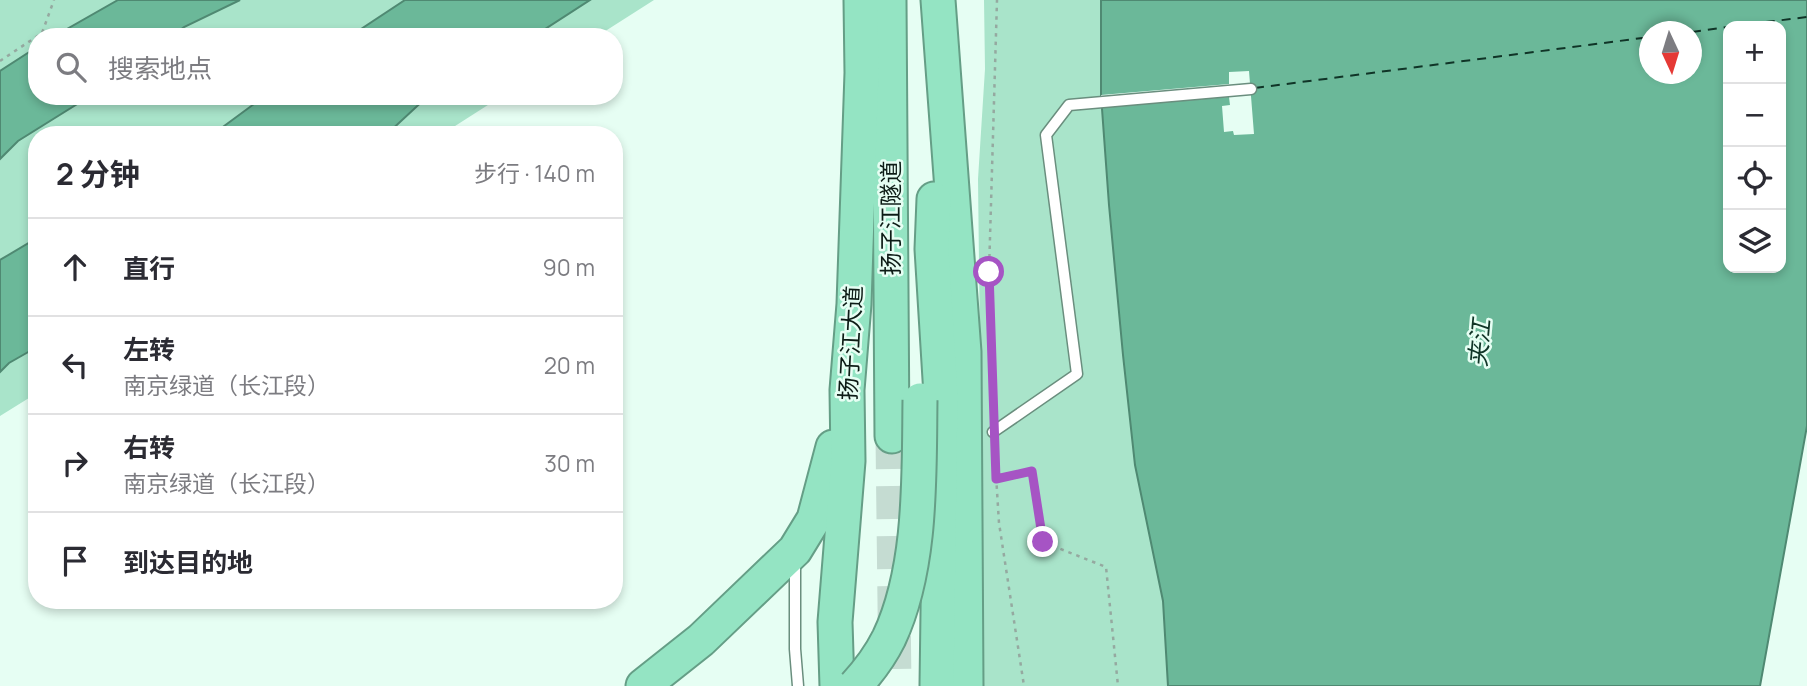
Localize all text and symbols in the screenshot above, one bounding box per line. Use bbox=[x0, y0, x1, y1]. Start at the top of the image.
north arrow bbox=[1639, 21, 1702, 84]
map controls bbox=[1723, 21, 1786, 273]
button: + bbox=[1723, 21, 1786, 84]
search box bbox=[28, 28, 623, 105]
icon: search bbox=[52, 48, 90, 86]
text: 搜索地点 bbox=[108, 50, 212, 86]
button: − bbox=[1723, 84, 1786, 147]
button: locate bbox=[1723, 147, 1786, 210]
text: 2 分钟 bbox=[56, 153, 140, 194]
text: 步行 · 140 m bbox=[474, 157, 595, 189]
street label: 扬子江隧道 bbox=[874, 161, 906, 276]
button: layers bbox=[1723, 210, 1786, 273]
icon: ahead bbox=[56, 248, 94, 286]
text: 直行 bbox=[123, 250, 175, 286]
text: 90 m bbox=[543, 251, 595, 283]
route start bbox=[973, 256, 1004, 287]
street label: 扬子江大道 bbox=[831, 285, 869, 401]
water label: 夹江 bbox=[1460, 315, 1497, 368]
text: 左转 bbox=[123, 331, 175, 367]
icon: left bbox=[56, 346, 94, 384]
text: 20 m bbox=[544, 349, 595, 381]
text: 南京绿道（长江段） bbox=[123, 369, 330, 401]
text: 右转 bbox=[123, 429, 175, 465]
icon: right bbox=[56, 444, 94, 482]
text: 30 m bbox=[544, 447, 595, 479]
text: 南京绿道（长江段） bbox=[123, 467, 330, 499]
route end bbox=[1027, 526, 1058, 557]
icon: arrive bbox=[56, 542, 94, 580]
text: 到达目的地 bbox=[123, 544, 253, 580]

